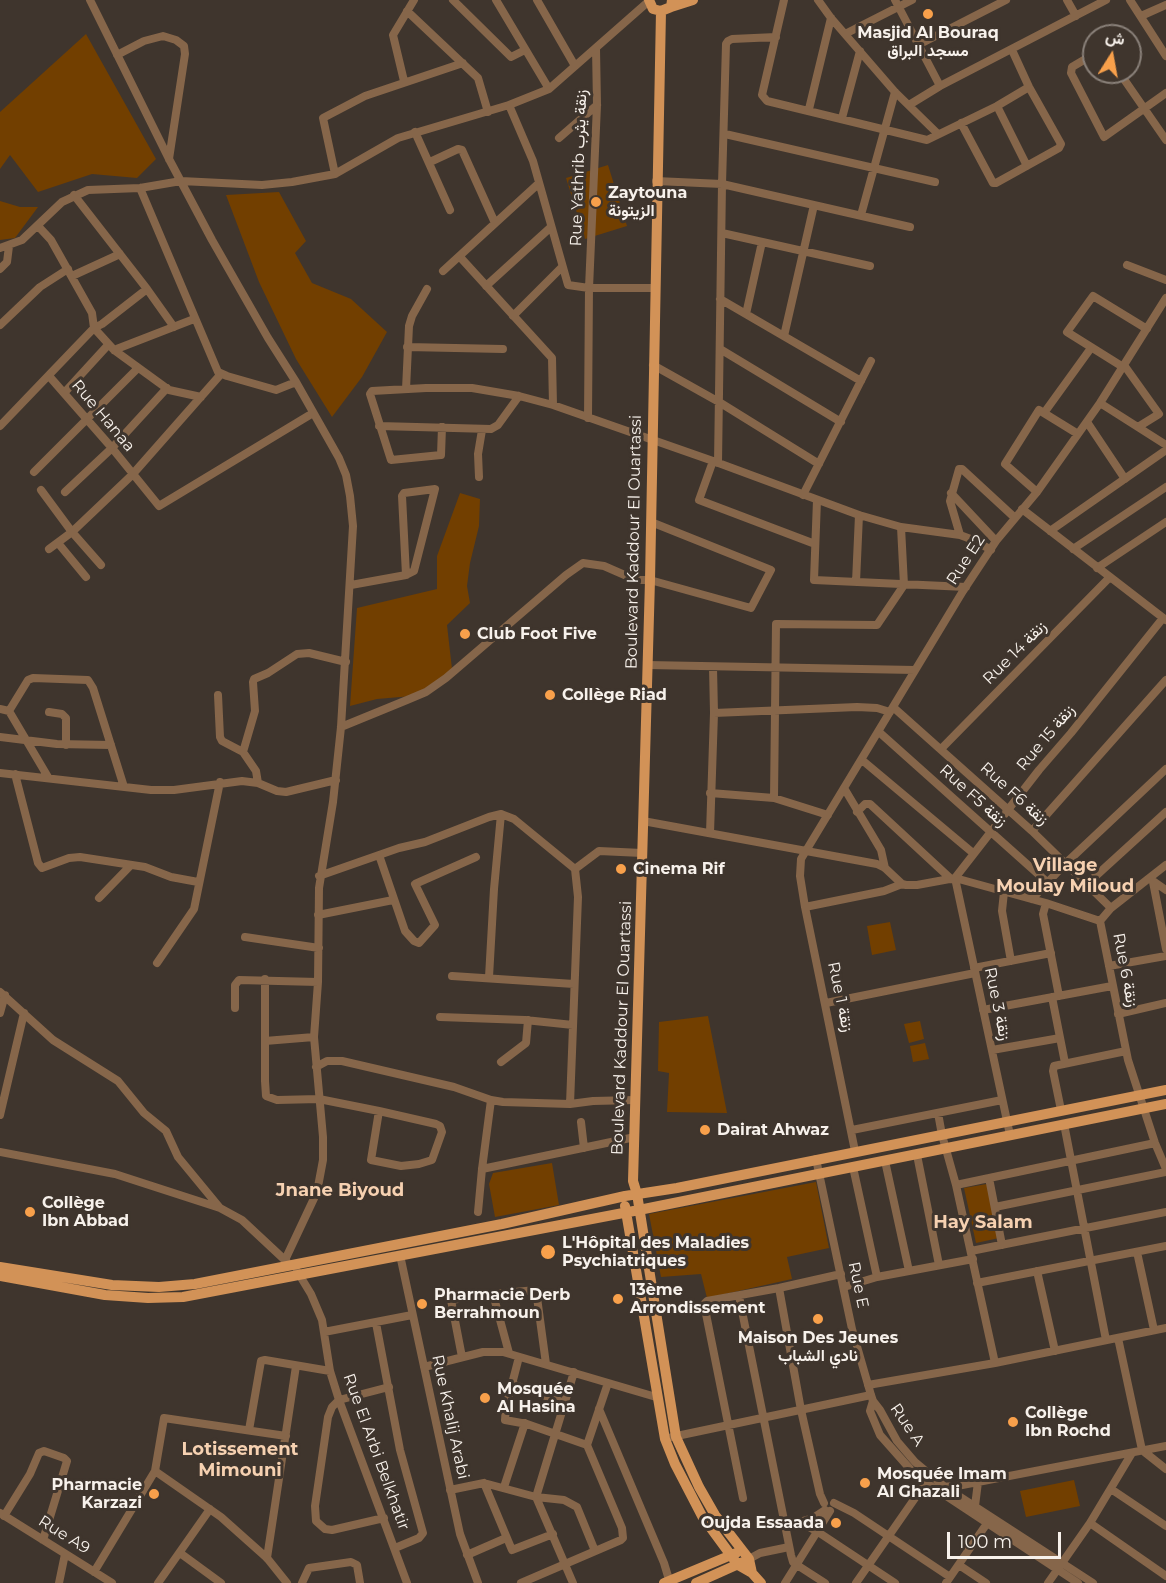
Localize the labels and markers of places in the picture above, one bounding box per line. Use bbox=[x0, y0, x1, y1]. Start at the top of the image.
marker: Masjid Al Bouraq مسجد البراق bbox=[921, 7, 935, 21]
place label: Masjid Al Bouraq مسجد البراق bbox=[857, 23, 999, 61]
place label: Zaytouna الزيتونة bbox=[608, 183, 687, 221]
marker: Zaytouna الزيتونة bbox=[589, 195, 603, 209]
place label: Club Foot Five bbox=[477, 624, 597, 644]
marker: Club Foot Five bbox=[458, 627, 472, 641]
place label: Collège Riad bbox=[562, 685, 667, 705]
marker: Collège Riad bbox=[543, 688, 557, 702]
place label: Cinema Rif bbox=[633, 859, 725, 879]
marker: Cinema Rif bbox=[614, 862, 628, 876]
place label: Dairat Ahwaz bbox=[717, 1120, 829, 1140]
marker: Dairat Ahwaz bbox=[698, 1123, 712, 1137]
place label: Collège Ibn Abbad bbox=[42, 1193, 129, 1231]
marker: Collège Ibn Abbad bbox=[23, 1205, 37, 1219]
place label: L'Hôpital des Maladies Psychiatriques bbox=[562, 1233, 749, 1271]
marker: L'Hôpital des Maladies Psychiatriques bbox=[539, 1243, 557, 1261]
place label: 13ème Arrondissement bbox=[630, 1280, 765, 1318]
place label: Pharmacie Derb Berrahmoun bbox=[434, 1285, 570, 1323]
marker: 13ème Arrondissement bbox=[611, 1292, 625, 1306]
marker: Pharmacie Derb Berrahmoun bbox=[415, 1297, 429, 1311]
marker: Maison Des Jeunes نادي الشباب bbox=[811, 1312, 825, 1326]
place label: Maison Des Jeunes نادي الشباب bbox=[738, 1328, 898, 1366]
place label: Mosquée Al Hasina bbox=[497, 1379, 576, 1417]
marker: Mosquée Al Hasina bbox=[478, 1391, 492, 1405]
place label: Collège Ibn Rochd bbox=[1025, 1403, 1111, 1441]
marker: Collège Ibn Rochd bbox=[1006, 1415, 1020, 1429]
place label: Mosquée Imam Al Ghazali bbox=[877, 1464, 1007, 1502]
place label: Pharmacie Karzazi bbox=[51, 1475, 142, 1513]
marker: Mosquée Imam Al Ghazali bbox=[858, 1476, 872, 1490]
marker: Pharmacie Karzazi bbox=[147, 1487, 161, 1501]
place label: Oujda Essaada bbox=[701, 1513, 824, 1533]
marker: Oujda Essaada bbox=[829, 1516, 843, 1530]

